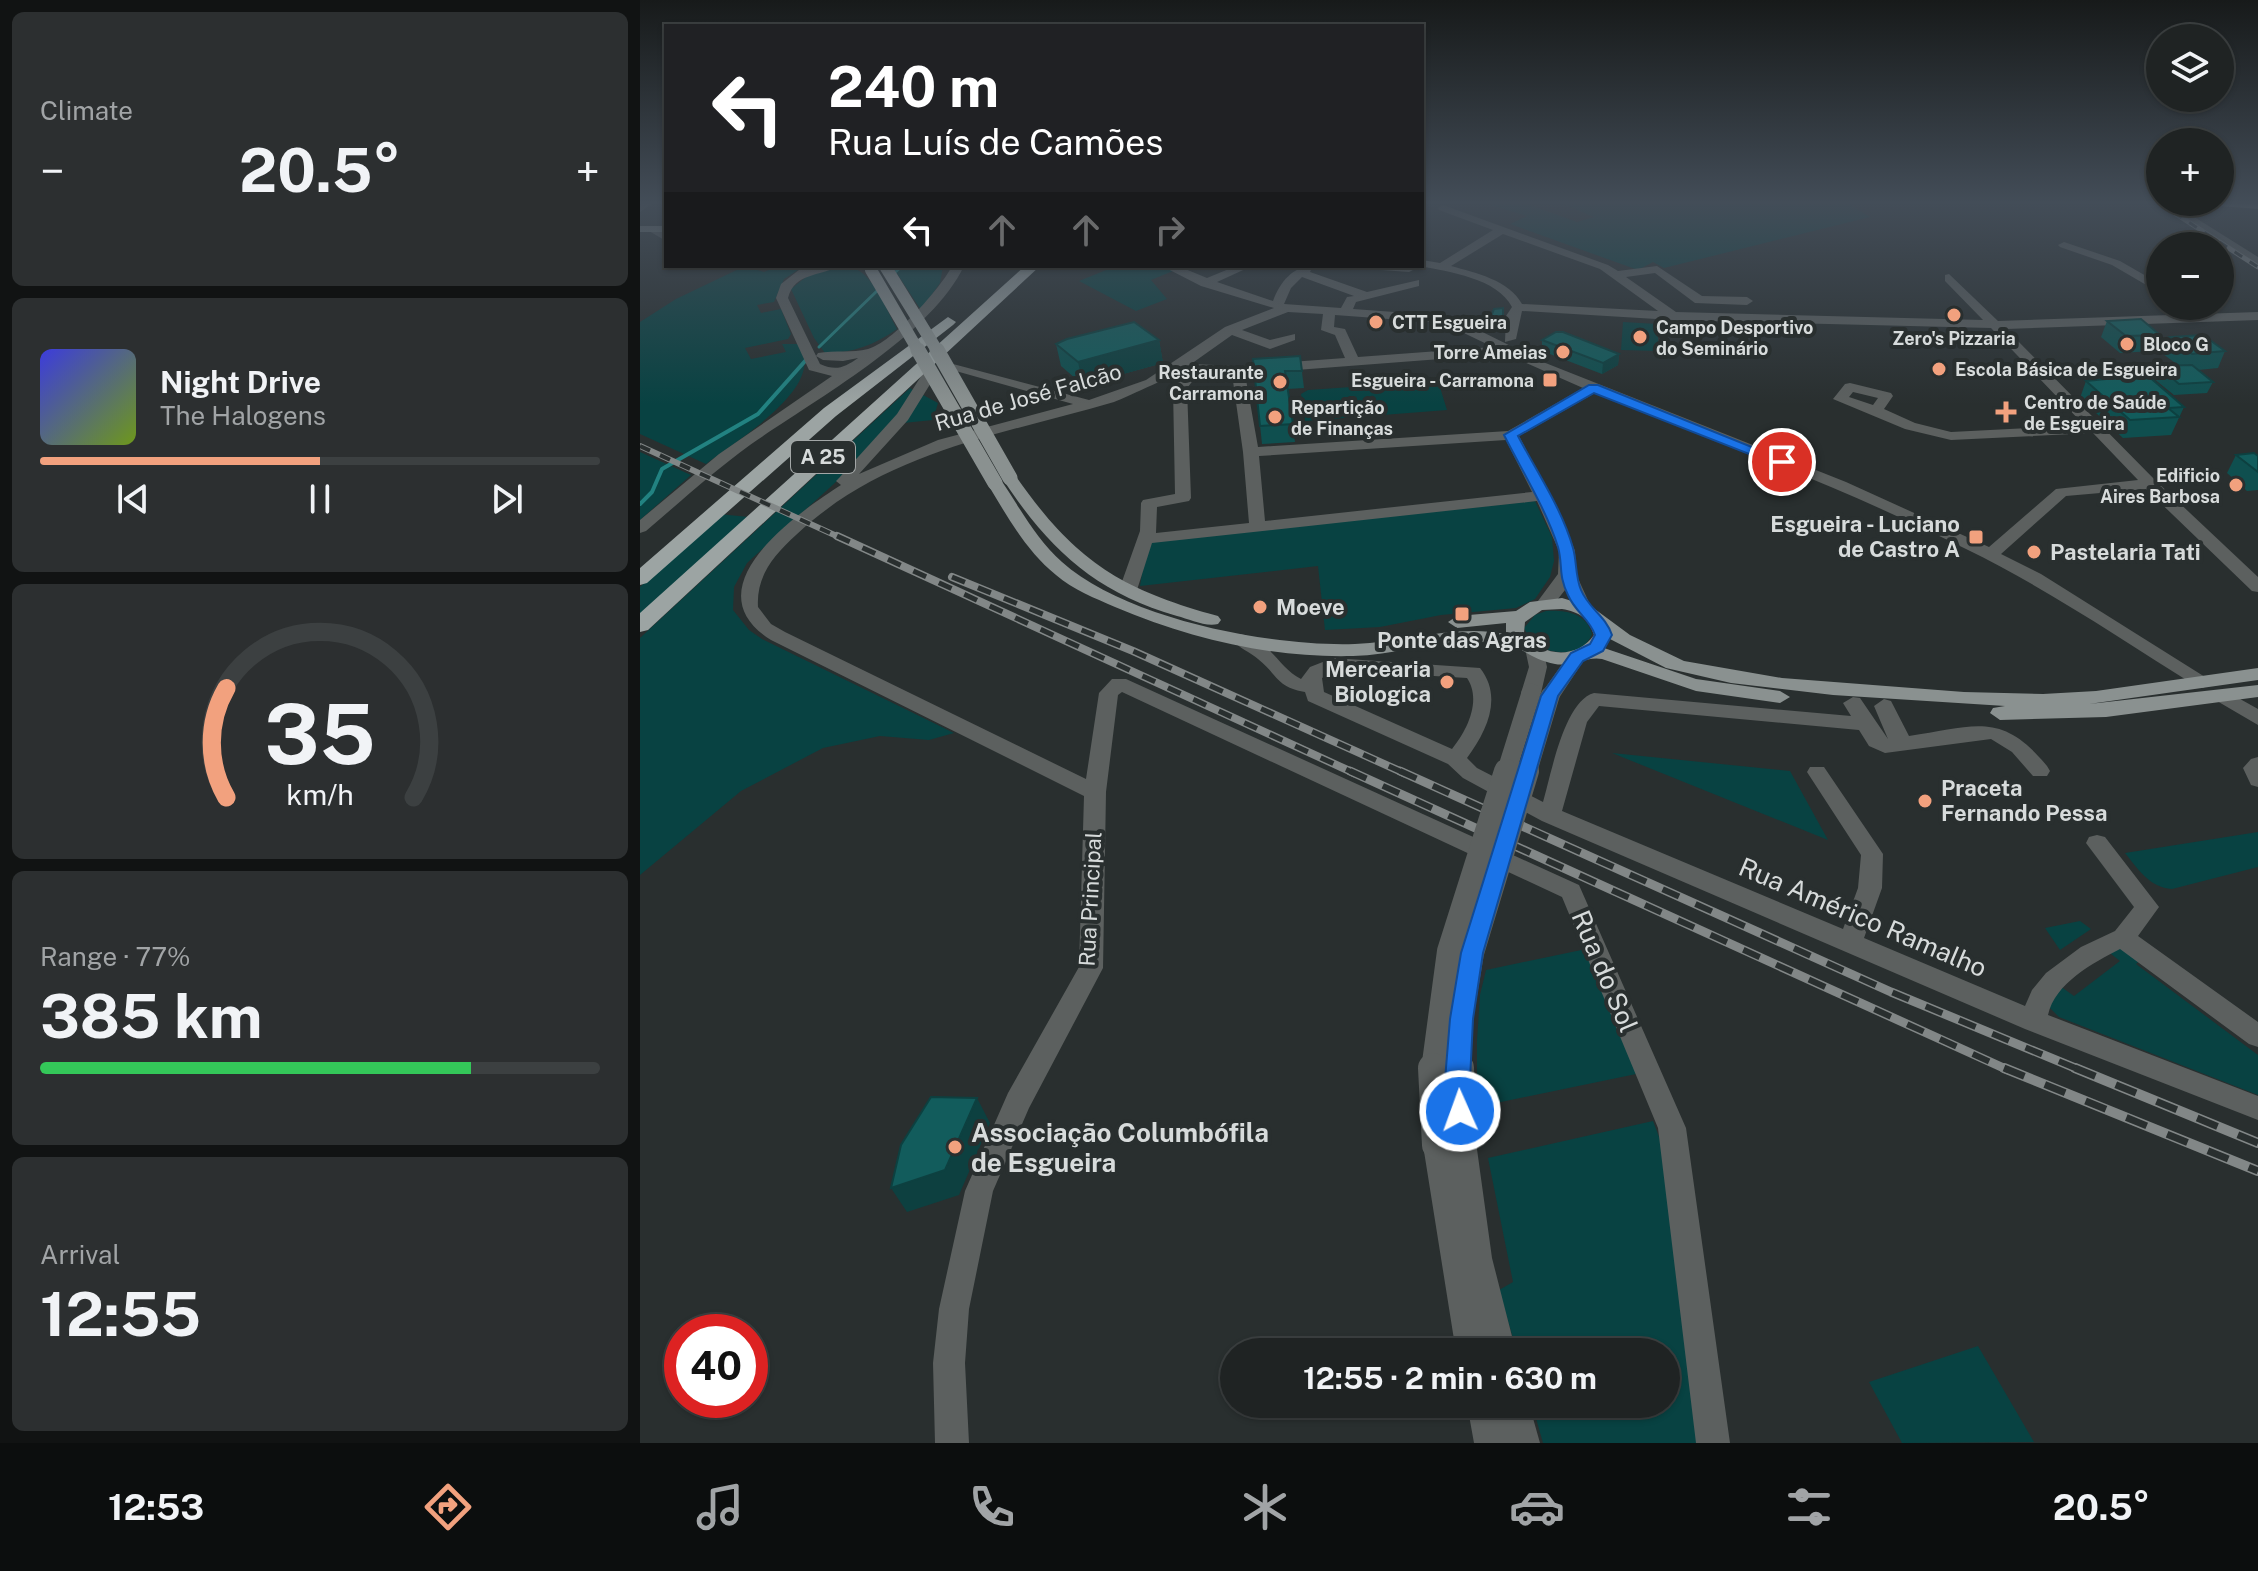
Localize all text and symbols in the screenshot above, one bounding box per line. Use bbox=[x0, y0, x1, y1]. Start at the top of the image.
map controls bbox=[2146, 24, 2234, 320]
button: layers bbox=[2146, 24, 2234, 112]
text: 240 m bbox=[828, 54, 999, 120]
icon: left bbox=[696, 56, 800, 160]
text: Climate bbox=[40, 95, 133, 126]
text: Rua Luís de Camões bbox=[828, 121, 1164, 163]
button: + bbox=[2146, 128, 2234, 216]
text: 20.5° bbox=[239, 135, 401, 206]
text: − bbox=[40, 145, 64, 197]
text: + bbox=[576, 145, 600, 197]
icon: left bbox=[896, 208, 940, 252]
icon: ahead bbox=[980, 208, 1024, 252]
icon: ahead bbox=[1064, 208, 1108, 252]
icon: right bbox=[1148, 208, 1192, 252]
button: − bbox=[2146, 232, 2234, 320]
marker: Zero's Pizzaria bbox=[1945, 306, 1963, 324]
place label: CTT Esgueira bbox=[1392, 312, 1507, 333]
marker: CTT Esgueira bbox=[1367, 313, 1385, 331]
place label: Campo Desportivo do Seminário bbox=[1656, 317, 1813, 359]
marker: Campo Desportivo do Seminário bbox=[1631, 328, 1649, 346]
place label: Zero's Pizzaria bbox=[1892, 328, 2016, 349]
place label: Bloco G bbox=[2143, 334, 2209, 355]
marker: Bloco G bbox=[2118, 335, 2136, 353]
place label: Torre Ameias bbox=[1434, 342, 1547, 363]
marker: Torre Ameias bbox=[1554, 343, 1572, 361]
street label: Rua de José Falcão bbox=[932, 358, 1124, 436]
place label: Escola Básica de Esgueira bbox=[1955, 359, 2177, 380]
marker: Escola Básica de Esgueira bbox=[1930, 360, 1948, 378]
place label: Restaurante Carramona bbox=[1158, 362, 1264, 404]
text: Night Drive bbox=[160, 364, 321, 400]
place label: Esgueira - Carramona bbox=[1351, 370, 1534, 391]
marker: Esgueira - Carramona bbox=[1541, 371, 1559, 389]
marker: Restaurante Carramona bbox=[1271, 373, 1289, 391]
place label: Centro de Saúde de Esgueira bbox=[2024, 392, 2167, 434]
place label: Repartição de Finanças bbox=[1291, 397, 1393, 439]
text: The Halogens bbox=[160, 400, 326, 431]
marker: Centro de Saúde de Esgueira bbox=[1995, 401, 2017, 423]
marker: Repartição de Finanças bbox=[1266, 408, 1284, 426]
pin bbox=[1748, 428, 1816, 496]
icon: arrive bbox=[1760, 440, 1804, 484]
road number: A 25 bbox=[791, 441, 855, 473]
place label: Edificio Aires Barbosa bbox=[2100, 465, 2220, 507]
marker: Edificio Aires Barbosa bbox=[2227, 476, 2245, 494]
icon: previous bbox=[111, 477, 155, 521]
icon: pause bbox=[298, 477, 342, 521]
icon: next bbox=[485, 477, 529, 521]
place label: Esgueira - Luciano de Castro A bbox=[1770, 511, 1960, 562]
marker: Esgueira - Luciano de Castro A bbox=[1967, 528, 1985, 546]
place label: Pastelaria Tati bbox=[2050, 539, 2201, 565]
marker: Pastelaria Tati bbox=[2025, 543, 2043, 561]
place label: Moeve bbox=[1276, 594, 1345, 620]
marker: Moeve bbox=[1251, 598, 1269, 616]
marker: Ponte das Agras bbox=[1453, 605, 1471, 623]
place label: Ponte das Agras bbox=[1377, 627, 1547, 653]
place label: Mercearia Biologica bbox=[1325, 656, 1431, 707]
marker: Mercearia Biologica bbox=[1438, 673, 1456, 691]
text: 35 bbox=[264, 684, 376, 782]
place label: Praceta Fernando Pessa bbox=[1941, 775, 2108, 826]
text: km/h bbox=[286, 778, 354, 811]
marker: Praceta Fernando Pessa bbox=[1916, 792, 1934, 810]
street label: Rua Principal bbox=[1073, 831, 1107, 967]
street label: Rua Américo Ramalho bbox=[1734, 851, 1992, 983]
street label: Rua do Sol bbox=[1565, 905, 1645, 1037]
text: Range · 77% bbox=[40, 941, 191, 972]
text: 385 km bbox=[40, 981, 263, 1052]
position arrow bbox=[1418, 1069, 1502, 1153]
place label: Associação Columbófila de Esgueira bbox=[971, 1117, 1269, 1178]
marker: Associação Columbófila de Esgueira bbox=[946, 1138, 964, 1156]
text: Arrival bbox=[40, 1239, 120, 1270]
text: 12:55 bbox=[40, 1279, 201, 1350]
speed limit sign: 40 bbox=[664, 1314, 768, 1418]
text: 12:55 · 2 min · 630 m bbox=[1303, 1360, 1597, 1396]
icon: directions bbox=[420, 1479, 476, 1535]
icon: music bbox=[692, 1479, 748, 1535]
icon: phone bbox=[964, 1479, 1020, 1535]
icon: climate bbox=[1237, 1479, 1293, 1535]
icon: car bbox=[1509, 1479, 1565, 1535]
icon: filters bbox=[1781, 1479, 1837, 1535]
text: 12:53 bbox=[108, 1486, 204, 1528]
text: 20.5° bbox=[2053, 1486, 2150, 1528]

